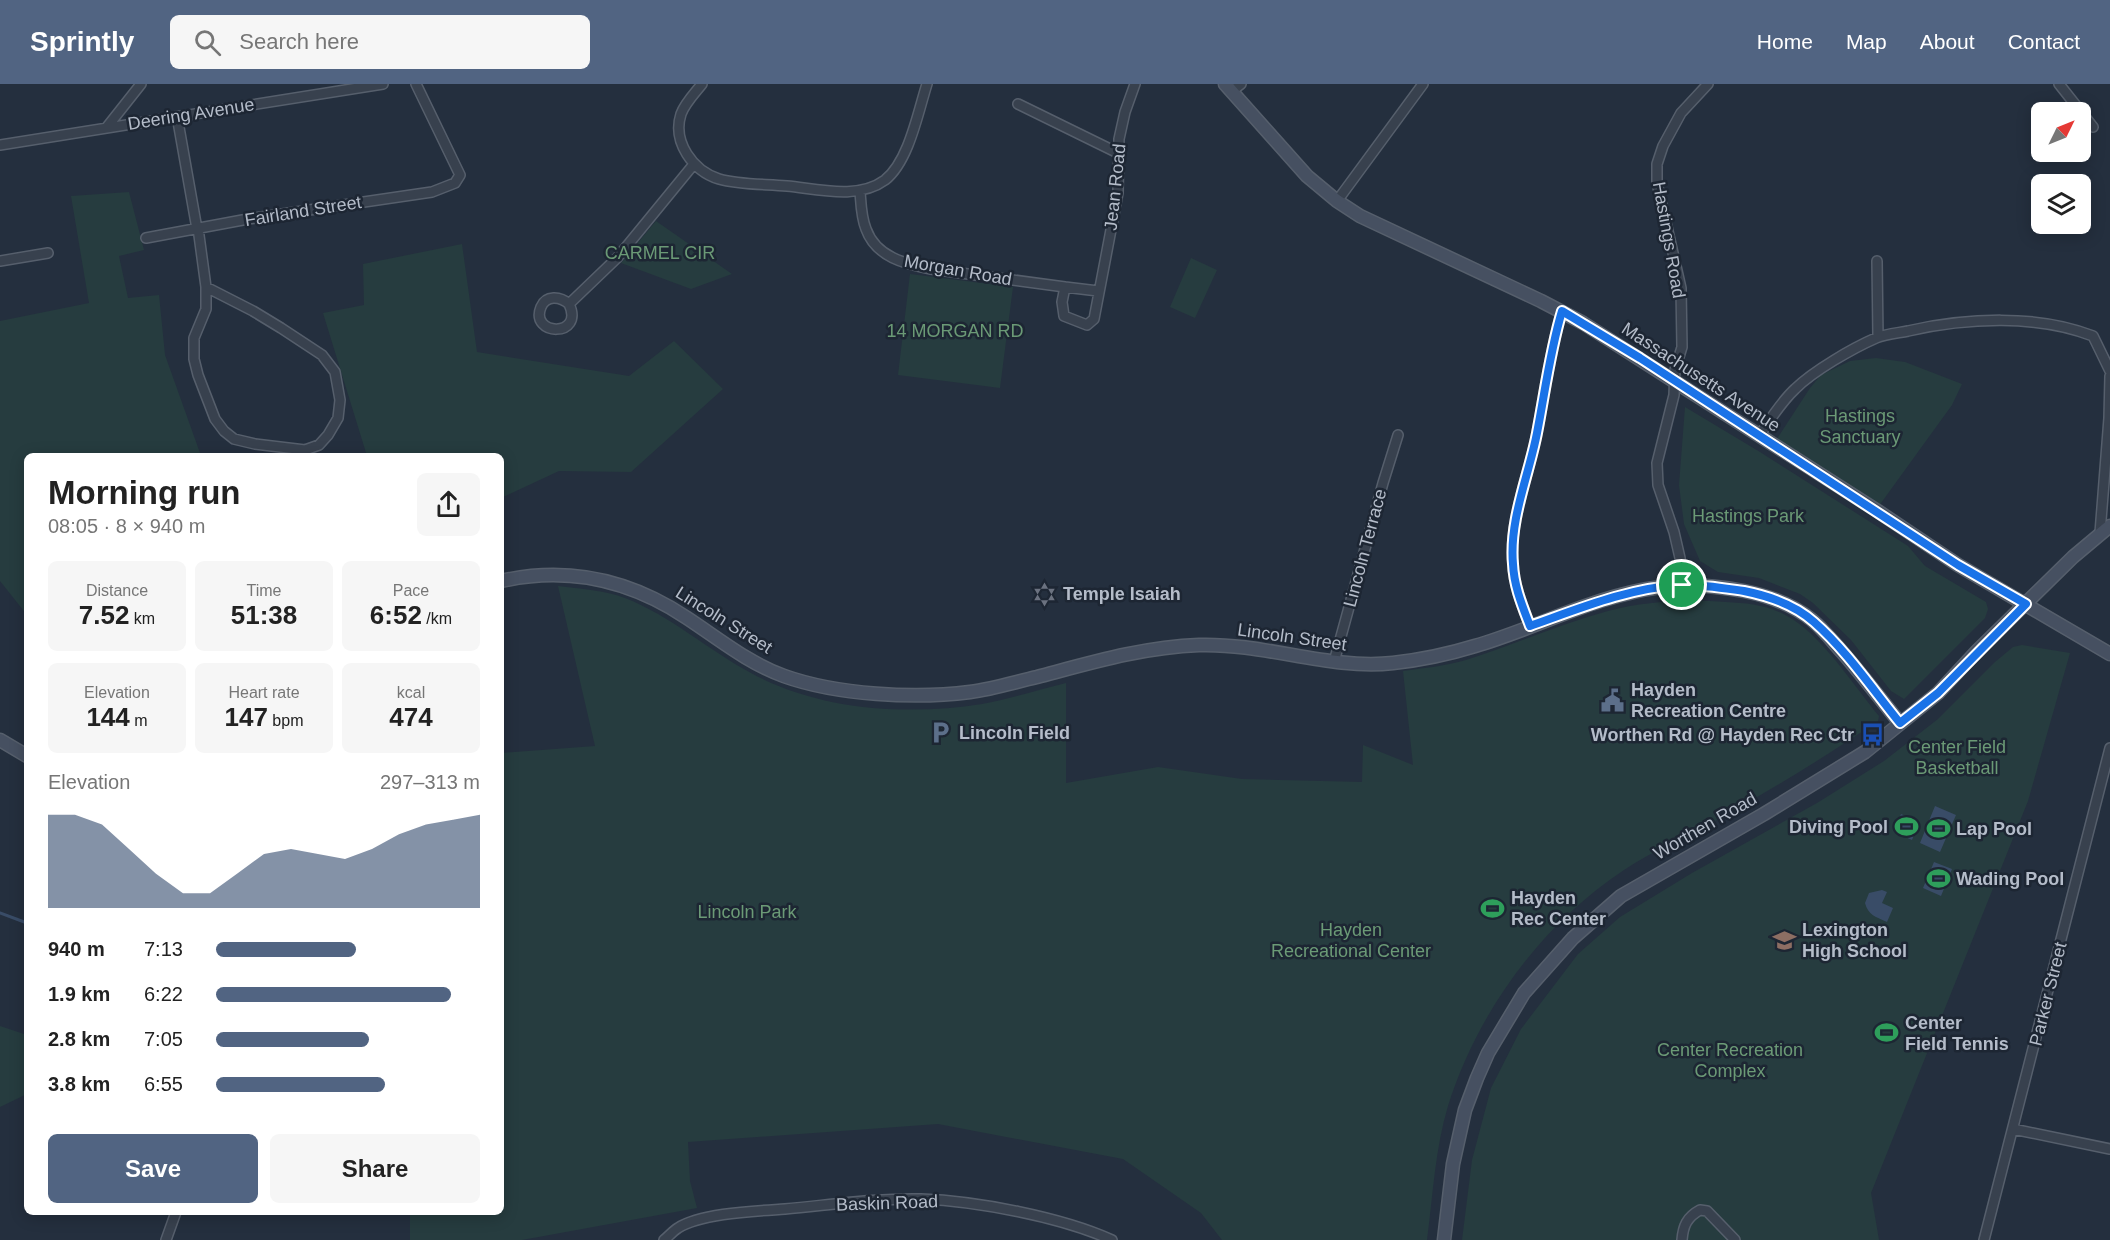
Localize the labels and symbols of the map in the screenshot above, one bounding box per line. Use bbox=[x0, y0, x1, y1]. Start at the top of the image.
street label: Deering Avenue bbox=[126, 94, 256, 134]
north arrow bbox=[2031, 102, 2091, 162]
street label: Jean Road bbox=[1101, 143, 1129, 231]
street label: Hastings Road bbox=[1649, 180, 1689, 300]
street label: Fairland Street bbox=[243, 192, 363, 230]
park label: CARMEL CIR bbox=[605, 243, 715, 263]
street label: Morgan Road bbox=[903, 251, 1013, 289]
street label: Massachusetts Avenue bbox=[1618, 318, 1784, 436]
park label: 14 MORGAN RD bbox=[886, 321, 1024, 341]
park label: Hastings Sanctuary bbox=[1819, 406, 1901, 447]
street label: Lincoln Terrace bbox=[1340, 487, 1390, 609]
park label: Hastings Park bbox=[1692, 506, 1805, 526]
pin bbox=[1656, 559, 1707, 610]
synagogue icon: Temple Isaiah bbox=[1032, 581, 1058, 607]
street label: Lincoln Street bbox=[672, 582, 776, 658]
place label: Temple Isaiah bbox=[1063, 584, 1181, 604]
street label: Lincoln Street bbox=[1236, 619, 1348, 655]
place label: Hayden Recreation Centre bbox=[1631, 680, 1786, 721]
public building icon: Hayden Recreation Centre bbox=[1600, 687, 1626, 713]
parking icon: Lincoln Field bbox=[928, 720, 954, 746]
bus stop icon: Worthen Rd @ Hayden Rec Ctr bbox=[1859, 722, 1885, 748]
place label: Lincoln Field bbox=[959, 723, 1070, 743]
place label: Worthen Rd @ Hayden Rec Ctr bbox=[1591, 725, 1854, 745]
park label: Center Field Basketball bbox=[1908, 737, 2006, 778]
street label: Worthen Road bbox=[1650, 788, 1760, 864]
sports icon: Diving Pool bbox=[1893, 814, 1919, 840]
sports icon: Lap Pool bbox=[1925, 816, 1951, 842]
place label: Diving Pool bbox=[1789, 817, 1888, 837]
place label: Lap Pool bbox=[1956, 819, 2032, 839]
sports icon: Wading Pool bbox=[1925, 866, 1951, 892]
place label: Wading Pool bbox=[1956, 869, 2064, 889]
place label: Hayden Rec Center bbox=[1511, 888, 1606, 929]
sports icon: Hayden Rec Center bbox=[1480, 895, 1506, 921]
park label: Lincoln Park bbox=[697, 902, 798, 922]
park label: Hayden Recreational Center bbox=[1271, 920, 1431, 961]
place label: Lexington High School bbox=[1802, 920, 1907, 961]
school or university icon: Lexington High School bbox=[1771, 927, 1797, 953]
street label: Parker Street bbox=[2025, 940, 2071, 1048]
place label: Center Field Tennis bbox=[1905, 1013, 2009, 1054]
sports icon: Center Field Tennis bbox=[1874, 1020, 1900, 1046]
park label: Center Recreation Complex bbox=[1657, 1040, 1803, 1081]
street label: Baskin Road bbox=[836, 1191, 938, 1215]

